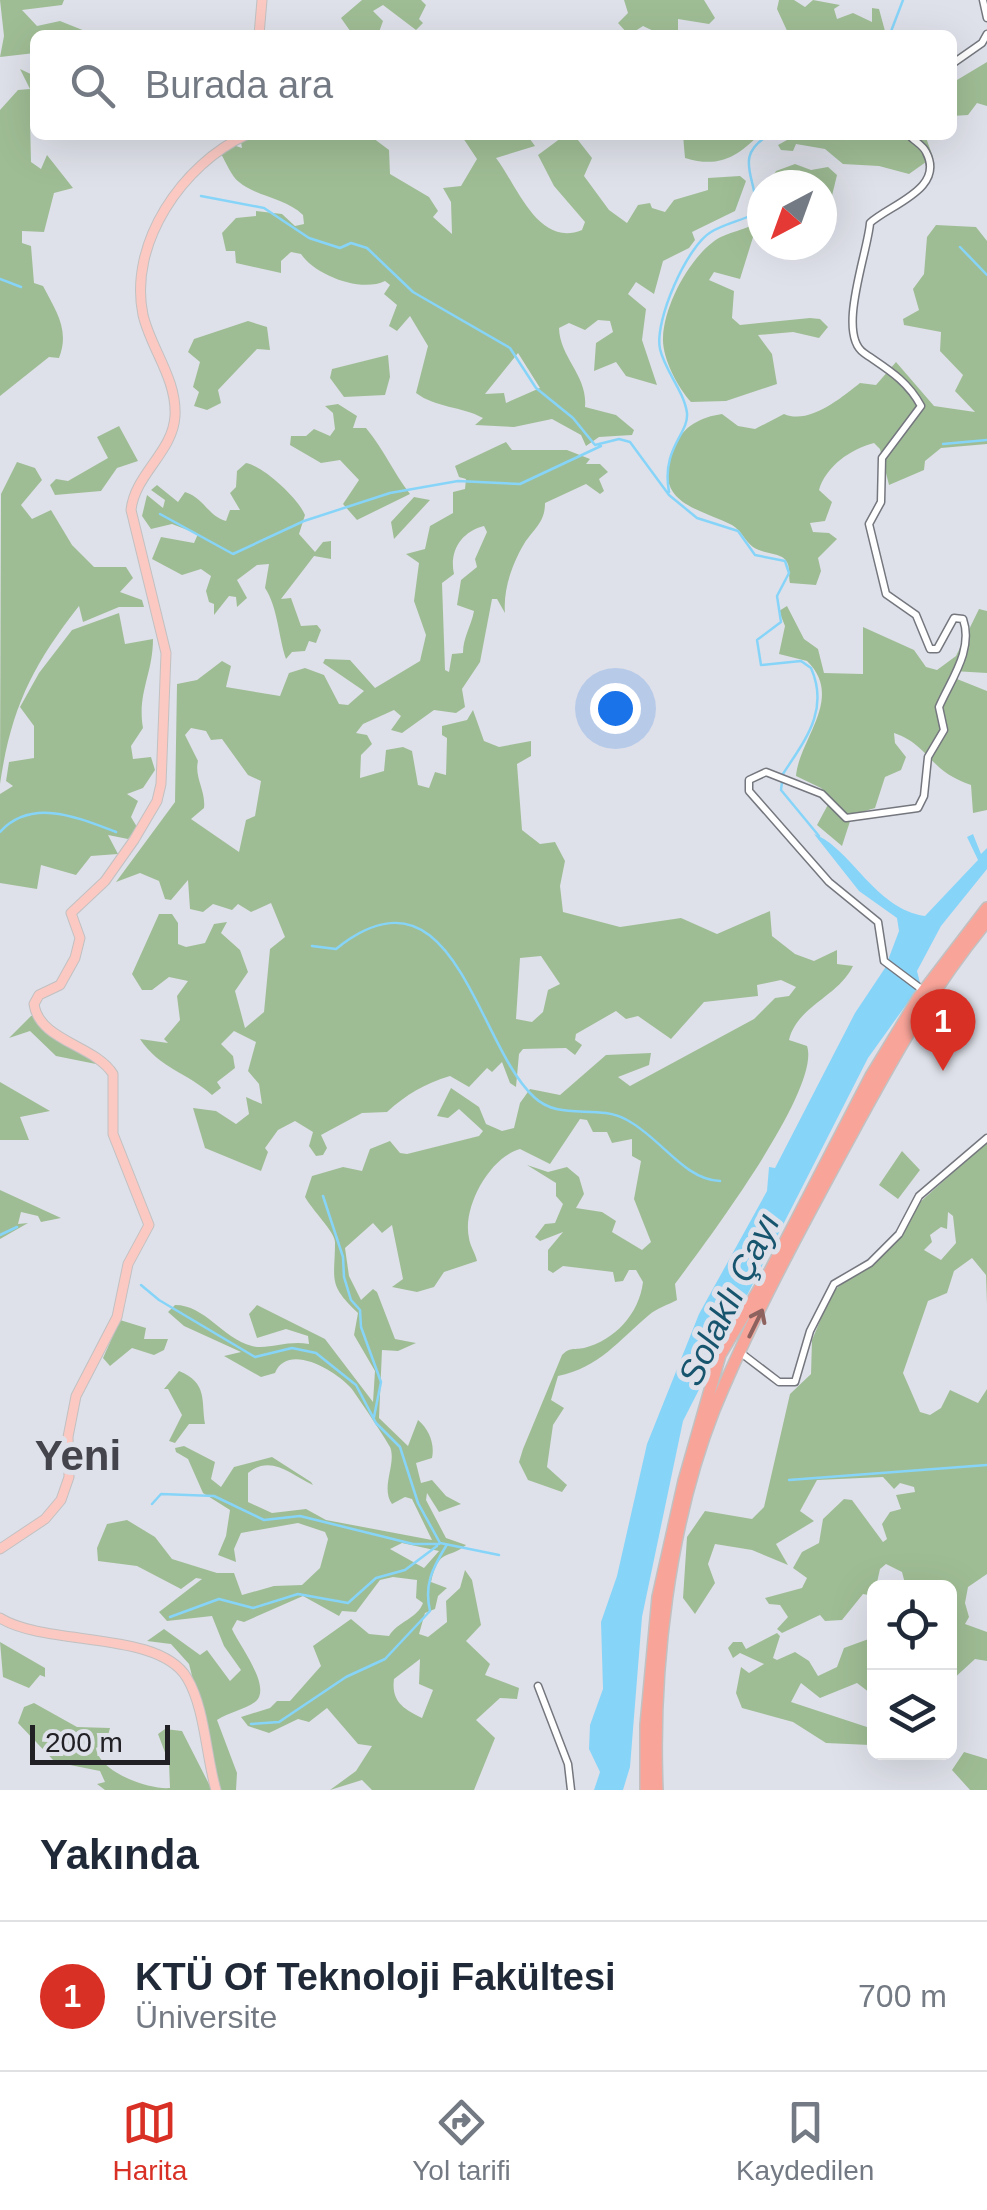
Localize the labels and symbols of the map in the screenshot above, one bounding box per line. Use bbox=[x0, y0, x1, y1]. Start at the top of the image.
north arrow bbox=[747, 170, 837, 260]
your location bbox=[590, 683, 641, 734]
pin: 1 bbox=[910, 988, 976, 1071]
water label: Solaklı Çayı bbox=[670, 1206, 787, 1391]
one-way arrow bbox=[747, 1309, 766, 1339]
district label: Yeni bbox=[35, 1432, 121, 1479]
scale bar bbox=[30, 1720, 170, 1764]

